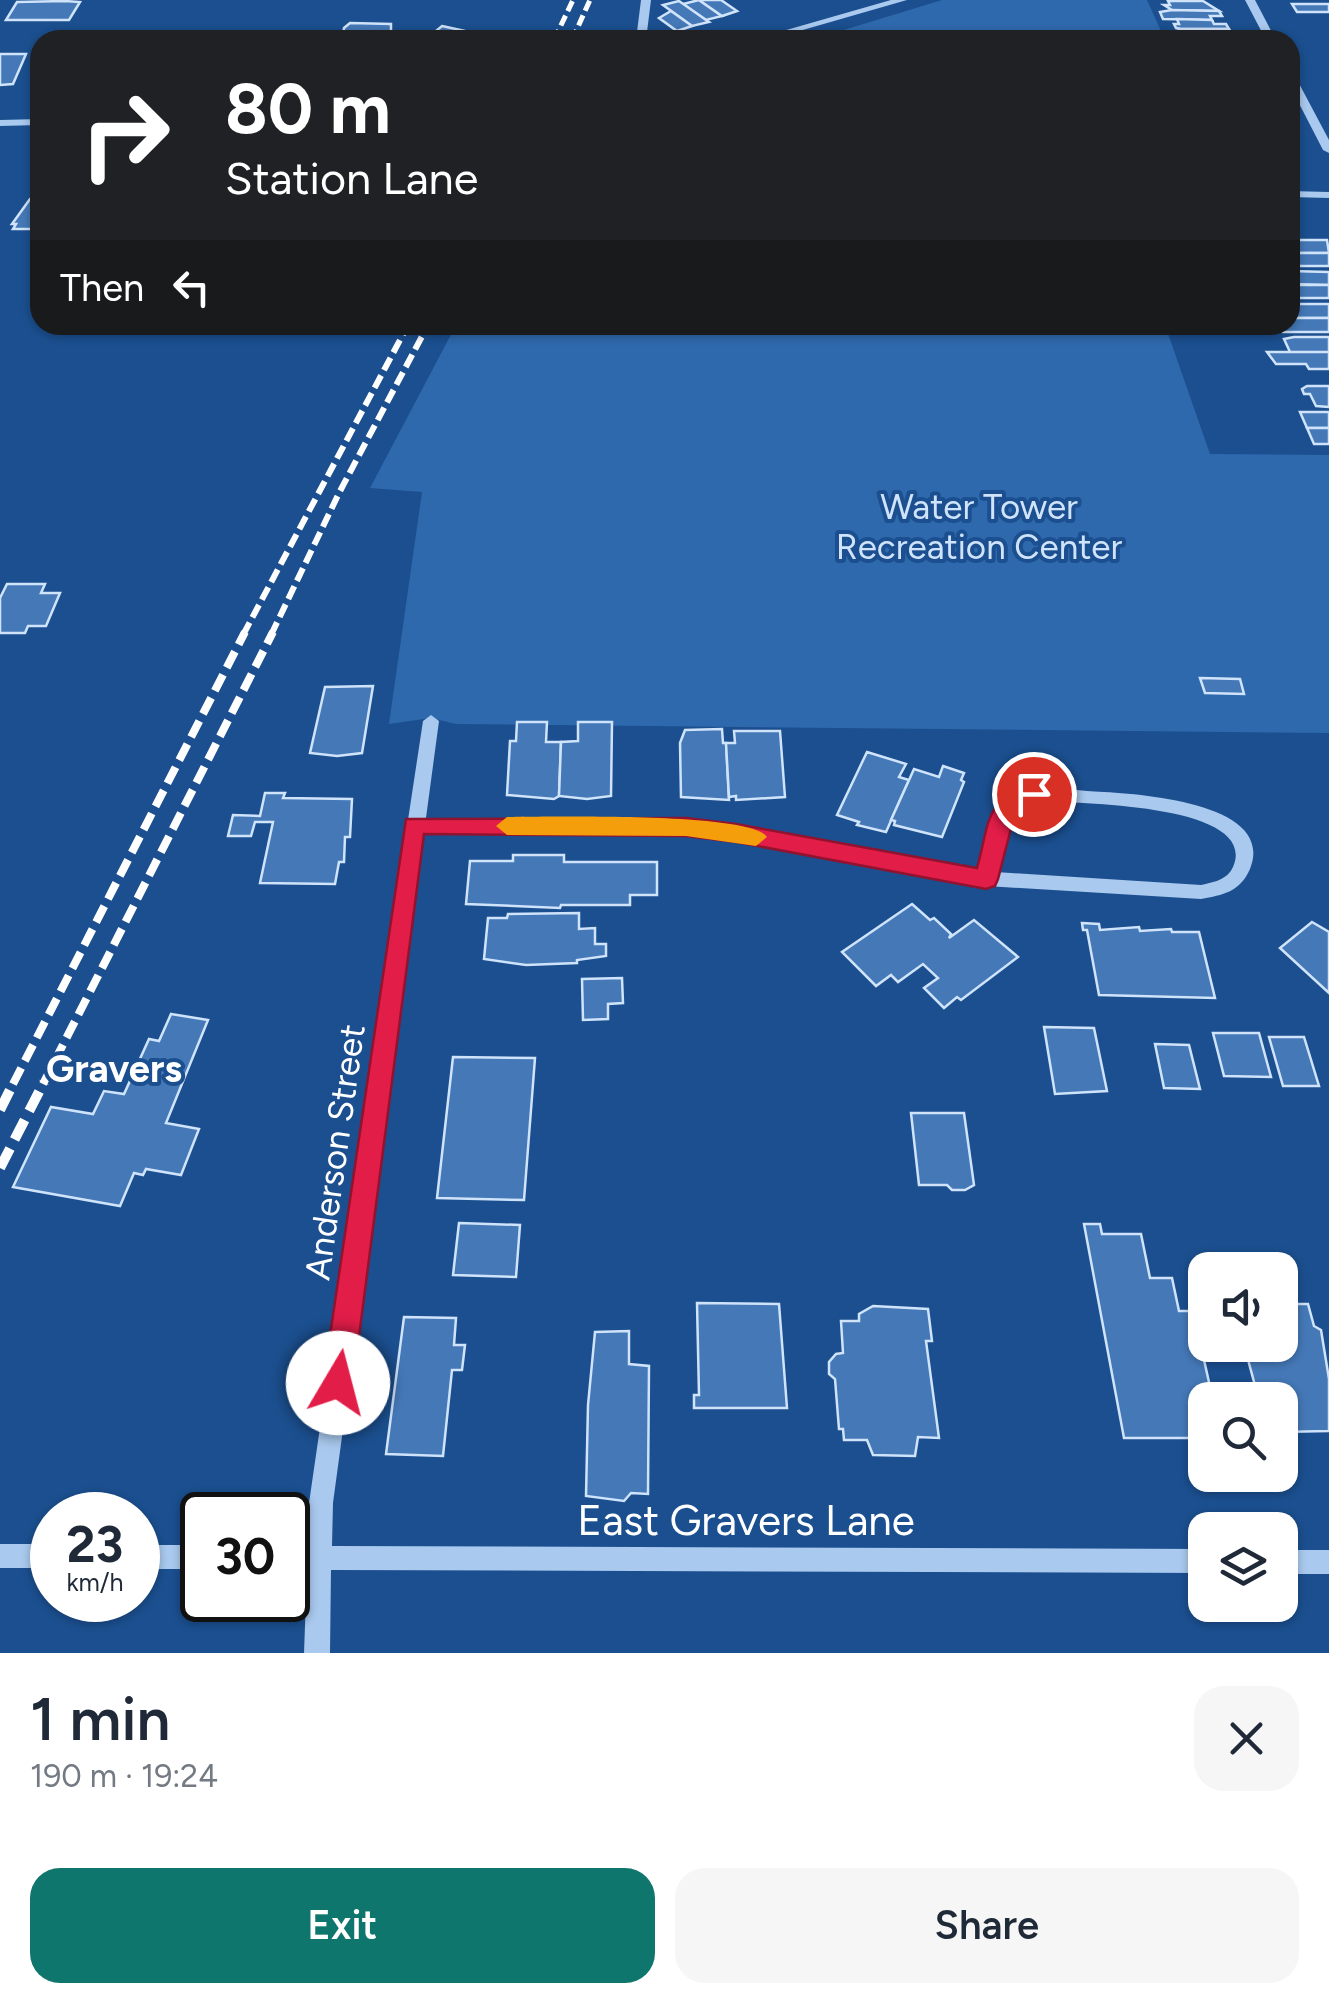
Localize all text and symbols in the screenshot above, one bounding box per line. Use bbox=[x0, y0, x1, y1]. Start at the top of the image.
text: 80 m bbox=[225, 66, 391, 151]
icon: right bbox=[60, 70, 190, 200]
text: Station Lane bbox=[225, 151, 478, 205]
icon: left bbox=[164, 260, 219, 315]
text: Then bbox=[60, 265, 144, 311]
park label: Water Tower Recreation Center bbox=[836, 486, 1122, 568]
pin bbox=[992, 752, 1077, 837]
icon: arrive bbox=[1007, 767, 1062, 822]
street label: Anderson Street bbox=[296, 1022, 374, 1282]
district label: Gravers bbox=[46, 1046, 182, 1092]
map controls bbox=[1188, 1252, 1298, 1622]
button: sound bbox=[1188, 1252, 1298, 1362]
position arrow bbox=[286, 1331, 390, 1435]
button: search bbox=[1188, 1382, 1298, 1492]
speed limit sign: 30 bbox=[180, 1492, 310, 1622]
street label: East Gravers Lane bbox=[577, 1495, 915, 1546]
button: layers bbox=[1188, 1512, 1298, 1622]
text: 23 bbox=[67, 1514, 123, 1575]
text: km/h bbox=[66, 1567, 124, 1597]
text: 1 min bbox=[30, 1683, 170, 1755]
button: close bbox=[1194, 1686, 1299, 1791]
text: 190 m · 19:24 bbox=[30, 1757, 218, 1795]
button: Exit bbox=[30, 1868, 655, 1983]
button: Share bbox=[675, 1868, 1299, 1983]

